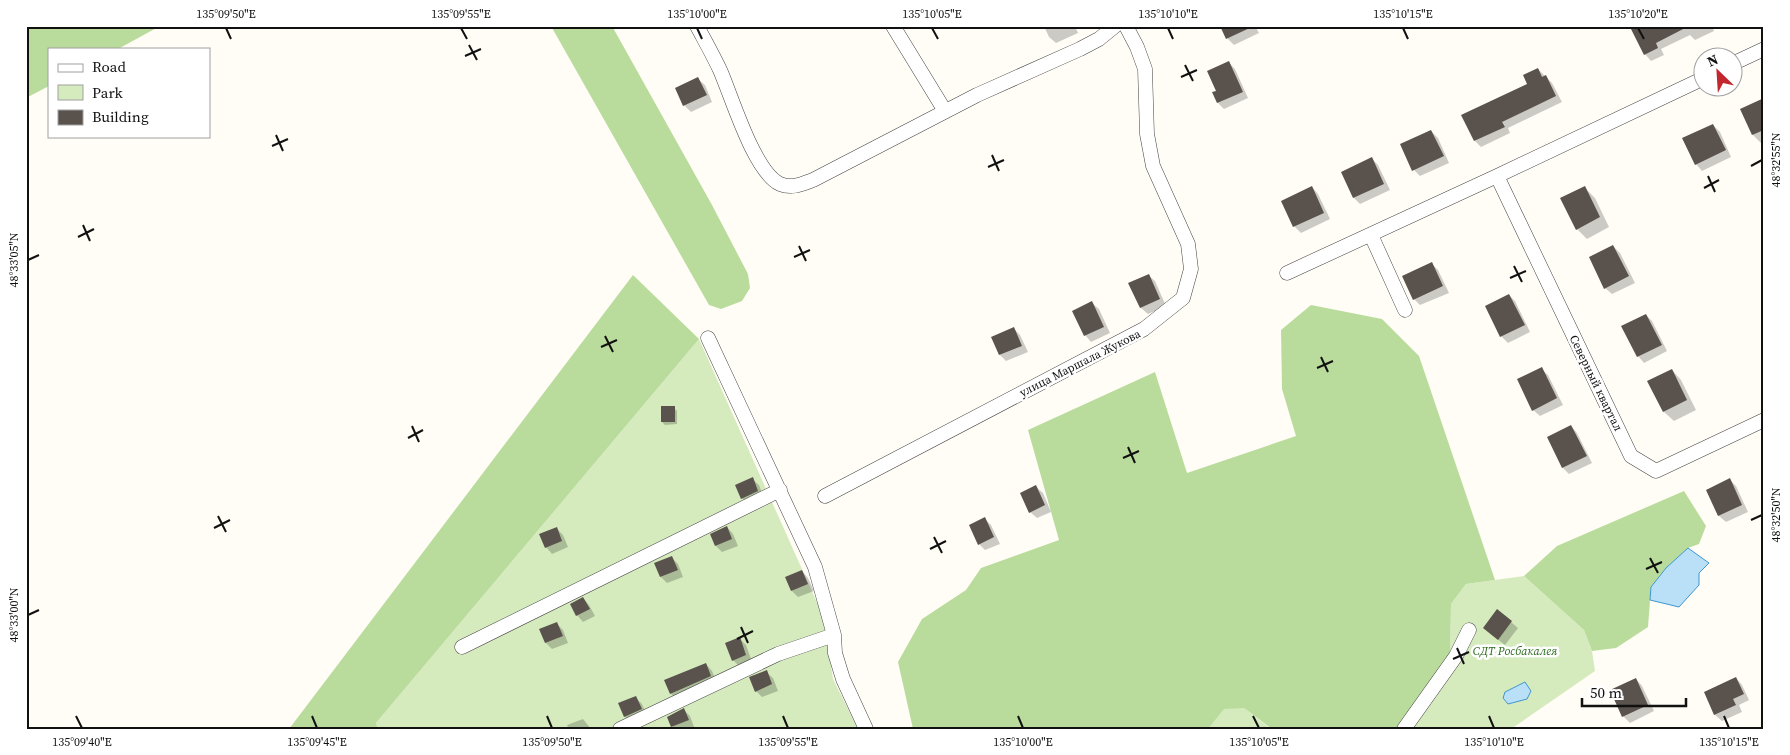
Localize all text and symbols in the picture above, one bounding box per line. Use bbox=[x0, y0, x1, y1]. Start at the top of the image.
text: 135°09'50"E bbox=[196, 6, 256, 22]
text: 135°09'55"E bbox=[431, 6, 491, 22]
text: 135°10'00"E bbox=[667, 6, 727, 22]
text: 135°10'05"E bbox=[902, 6, 962, 22]
text: 135°10'10"E bbox=[1138, 6, 1198, 22]
text: 135°10'15"E bbox=[1373, 6, 1433, 22]
text: 135°10'20"E bbox=[1608, 6, 1668, 22]
legend bbox=[48, 48, 210, 138]
north arrow bbox=[1692, 48, 1742, 98]
text: N bbox=[1704, 49, 1721, 71]
text: Road bbox=[92, 56, 126, 77]
text: Park bbox=[92, 82, 124, 103]
text: Building bbox=[92, 106, 149, 127]
text: 48°32'55"N bbox=[1768, 132, 1784, 188]
text: 48°33'05"N bbox=[6, 232, 22, 288]
street label: улица Маршала Жукова bbox=[1017, 325, 1144, 401]
street label: Северный квартал bbox=[1566, 332, 1626, 434]
text: 48°32'50"N bbox=[1768, 487, 1784, 543]
text: 48°33'00"N bbox=[6, 587, 22, 643]
park label: СДТ Росбакалея bbox=[1473, 643, 1557, 659]
scale bar bbox=[1582, 675, 1686, 707]
text: 50 m bbox=[1590, 682, 1622, 703]
text: 135°09'40"E bbox=[52, 734, 112, 750]
text: 135°09'45"E bbox=[287, 734, 347, 750]
text: 135°09'50"E bbox=[522, 734, 582, 750]
text: 135°09'55"E bbox=[758, 734, 818, 750]
text: 135°10'00"E bbox=[993, 734, 1053, 750]
text: 135°10'05"E bbox=[1229, 734, 1289, 750]
text: 135°10'10"E bbox=[1464, 734, 1524, 750]
text: 135°10'15"E bbox=[1699, 734, 1759, 750]

